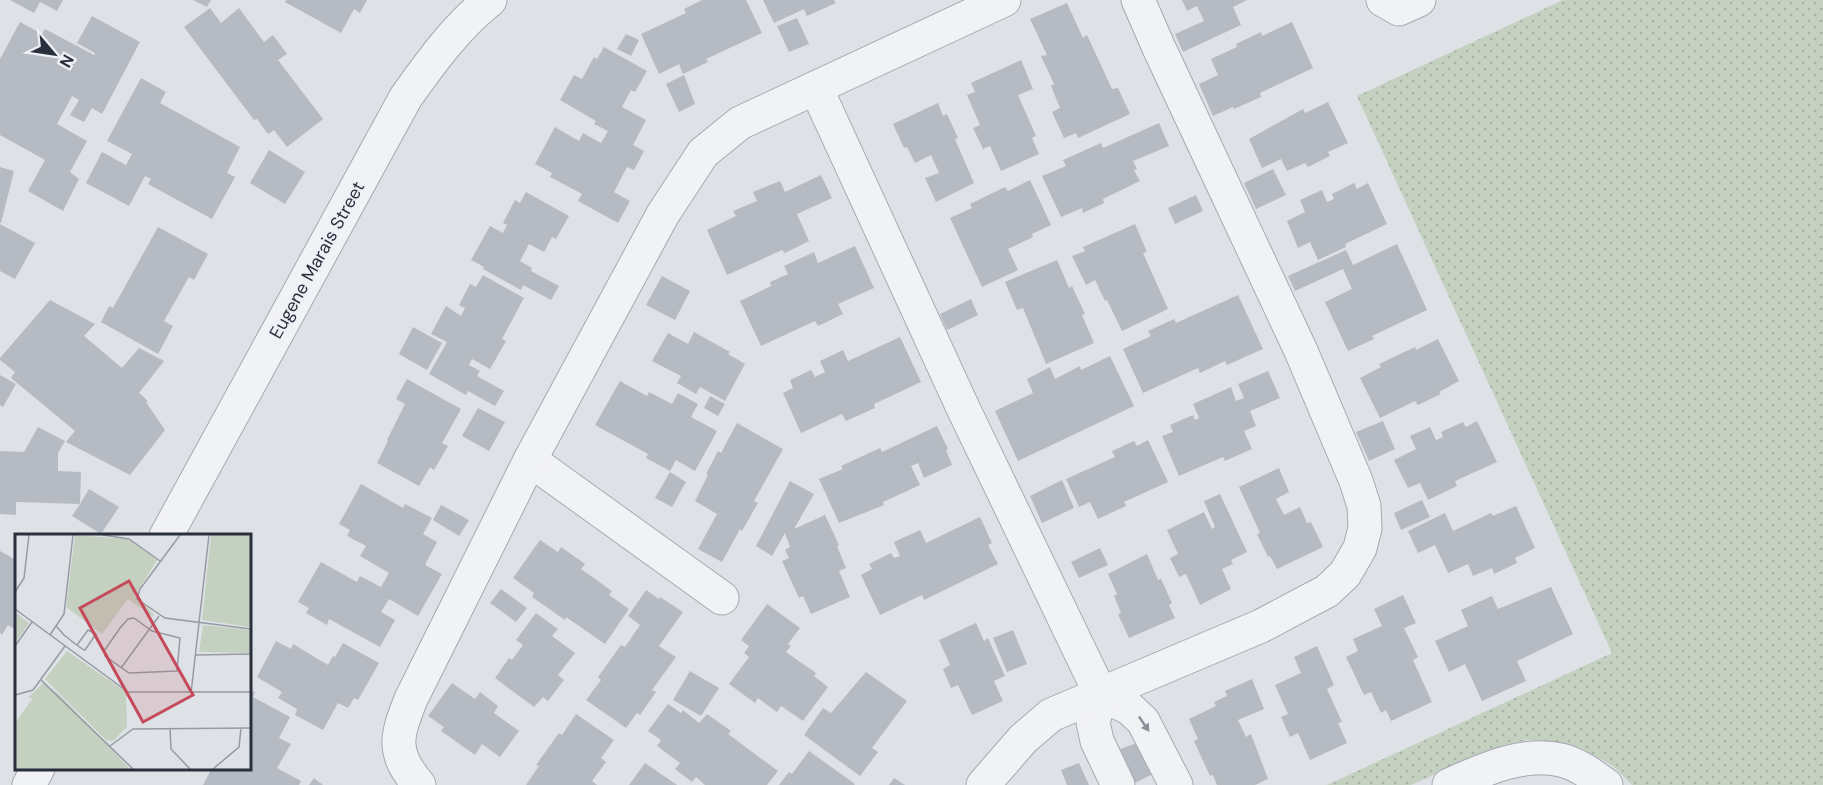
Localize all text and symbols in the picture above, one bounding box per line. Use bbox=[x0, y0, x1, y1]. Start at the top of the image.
north arrow bbox=[24, 24, 84, 84]
text: N bbox=[55, 51, 79, 71]
street label: Eugene Marais Street bbox=[264, 177, 370, 343]
inset map bbox=[15, 534, 250, 770]
one-way arrow bbox=[1138, 716, 1150, 732]

